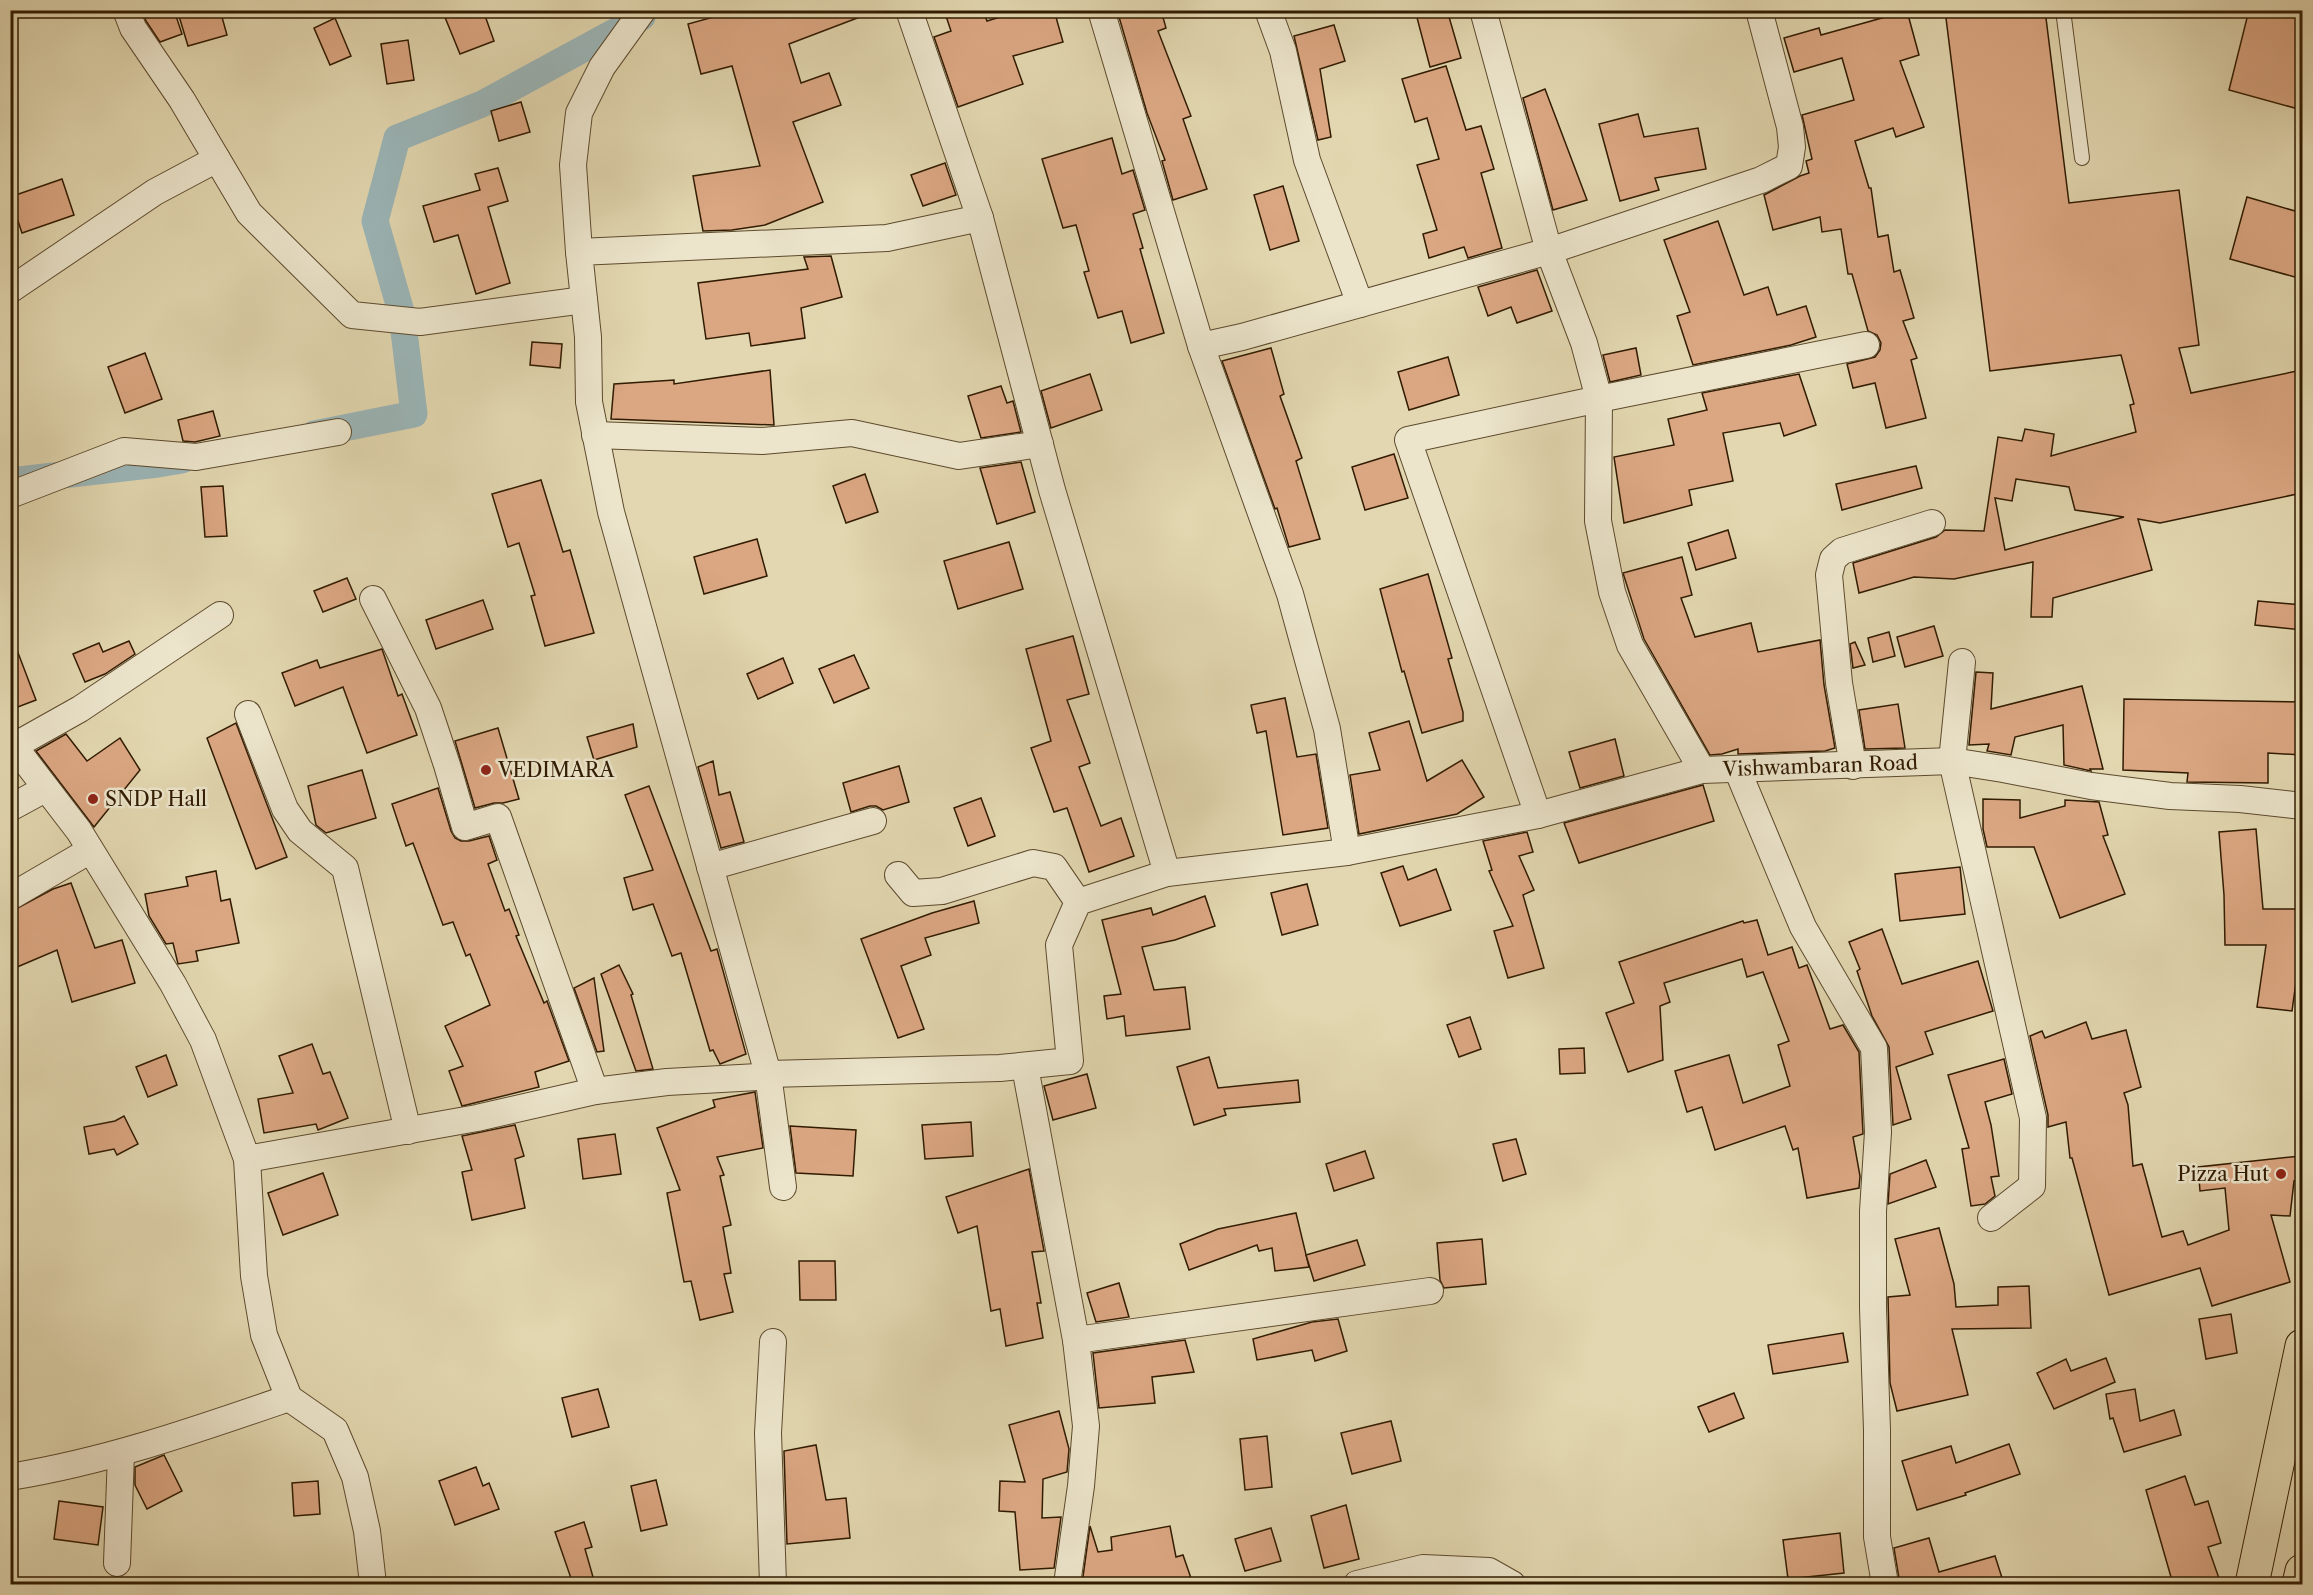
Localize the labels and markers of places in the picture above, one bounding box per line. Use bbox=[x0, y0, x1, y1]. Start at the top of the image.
place label: VEDIMARA bbox=[497, 758, 615, 782]
marker: VEDIMARA bbox=[479, 763, 493, 777]
place label: SNDP Hall bbox=[105, 787, 207, 811]
marker: SNDP Hall bbox=[86, 792, 100, 806]
place label: Pizza Hut bbox=[2177, 1162, 2269, 1186]
marker: Pizza Hut bbox=[2274, 1167, 2288, 1181]

